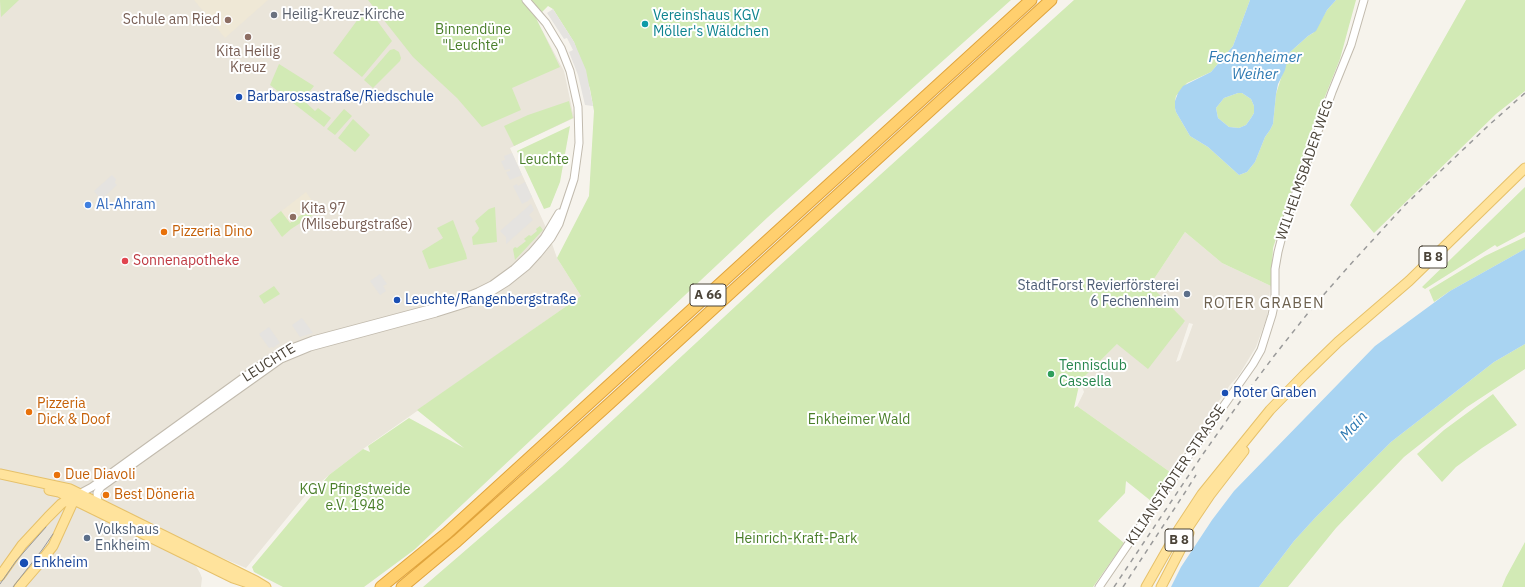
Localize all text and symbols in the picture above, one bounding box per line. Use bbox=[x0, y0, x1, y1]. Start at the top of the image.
place label: Heilig-Kreuz-Kirche bbox=[282, 7, 405, 23]
place label: Vereinshaus KGV Möller's Wäldchen bbox=[653, 8, 769, 40]
marker: Heilig-Kreuz-Kirche bbox=[269, 10, 279, 20]
place label: Schule am Ried bbox=[123, 12, 220, 28]
marker: Schule am Ried bbox=[223, 15, 233, 25]
marker: Vereinshaus KGV Möller's Wäldchen bbox=[640, 19, 650, 29]
park label: Binnendüne "Leuchte" bbox=[435, 22, 511, 54]
marker: Kita Heilig Kreuz bbox=[243, 32, 253, 42]
place label: Kita Heilig Kreuz bbox=[216, 44, 280, 76]
water label: Fechenheimer Weiher bbox=[1208, 49, 1302, 84]
place label: Barbarossastraße/Riedschule bbox=[247, 89, 434, 105]
marker: Barbarossastraße/Riedschule bbox=[234, 92, 244, 102]
street label: WILHELMSBADER WEG bbox=[1273, 97, 1337, 243]
park label: Leuchte bbox=[519, 152, 569, 168]
place label: Al-Ahram bbox=[96, 197, 156, 213]
marker: Al-Ahram bbox=[83, 200, 93, 210]
place label: Kita 97 (Milseburgstraße) bbox=[301, 201, 413, 234]
marker: Kita 97 (Milseburgstraße) bbox=[288, 212, 298, 222]
place label: Pizzeria Dino bbox=[172, 224, 253, 240]
marker: Pizzeria Dino bbox=[159, 227, 169, 237]
road number: B 8 bbox=[1419, 246, 1447, 268]
place label: Sonnenapotheke bbox=[133, 253, 239, 269]
marker: Sonnenapotheke bbox=[120, 256, 130, 266]
place label: StadtForst Revierförsterei 6 Fechenheim bbox=[1017, 278, 1179, 310]
road number: A 66 bbox=[690, 284, 726, 306]
marker: StadtForst Revierförsterei 6 Fechenheim bbox=[1182, 289, 1192, 299]
place label: Leuchte/Rangenbergstraße bbox=[405, 292, 576, 308]
marker: Leuchte/Rangenbergstraße bbox=[392, 295, 402, 305]
district label: ROTER GRABEN bbox=[1203, 295, 1325, 313]
street label: LEUCHTE bbox=[239, 340, 299, 386]
place label: Tennisclub Cassella bbox=[1059, 358, 1127, 390]
marker: Tennisclub Cassella bbox=[1046, 369, 1056, 379]
place label: Roter Graben bbox=[1233, 385, 1317, 401]
marker: Roter Graben bbox=[1220, 388, 1230, 398]
place label: Pizzeria Dick & Doof bbox=[37, 396, 110, 428]
street label: KILIANSTÄDTER STRASSE bbox=[1123, 402, 1229, 548]
marker: Pizzeria Dick & Doof bbox=[24, 407, 34, 417]
water label: Main bbox=[1336, 408, 1372, 444]
park label: Enkheimer Wald bbox=[808, 412, 910, 428]
place label: Due Diavoli bbox=[65, 467, 136, 483]
marker: Due Diavoli bbox=[52, 470, 62, 480]
park label: KGV Pfingstweide e.V. 1948 bbox=[300, 482, 410, 514]
place label: Best Döneria bbox=[114, 487, 195, 503]
marker: Best Döneria bbox=[101, 490, 111, 500]
place label: Volkshaus Enkheim bbox=[95, 522, 159, 554]
road number: B 8 bbox=[1165, 529, 1193, 551]
park label: Heinrich-Kraft-Park bbox=[735, 531, 857, 547]
marker: Volkshaus Enkheim bbox=[82, 533, 92, 543]
place label: Enkheim bbox=[33, 555, 88, 571]
marker: Enkheim bbox=[18, 557, 30, 569]

